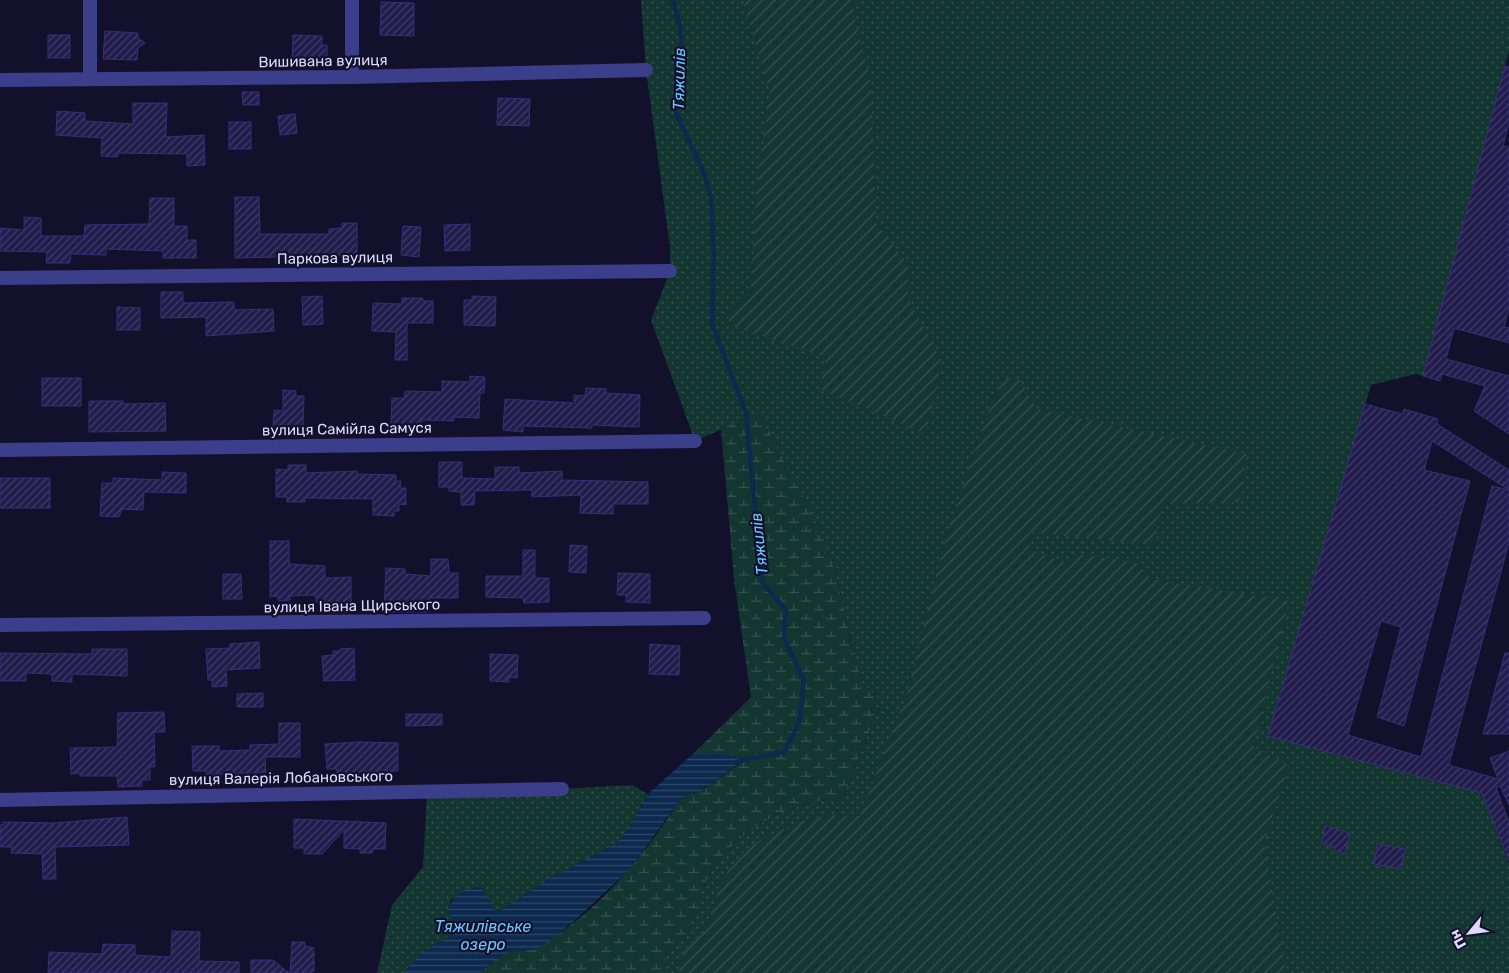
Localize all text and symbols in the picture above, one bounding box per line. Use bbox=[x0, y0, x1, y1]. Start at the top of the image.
water label: Тяжилів bbox=[669, 48, 689, 110]
street label: Вишивана вулиця bbox=[258, 51, 388, 71]
street label: Паркова вулиця bbox=[277, 248, 393, 268]
street label: вулиця Самійла Самуся bbox=[262, 419, 432, 439]
water label: Тяжилів bbox=[746, 512, 772, 576]
street label: вулиця Івана Щирського bbox=[263, 595, 441, 617]
street label: вулиця Валерія Лобановського bbox=[169, 767, 393, 789]
north arrow bbox=[1444, 908, 1494, 958]
water label: Тяжилівське озеро bbox=[435, 917, 531, 954]
text: Пн bbox=[1446, 926, 1470, 952]

